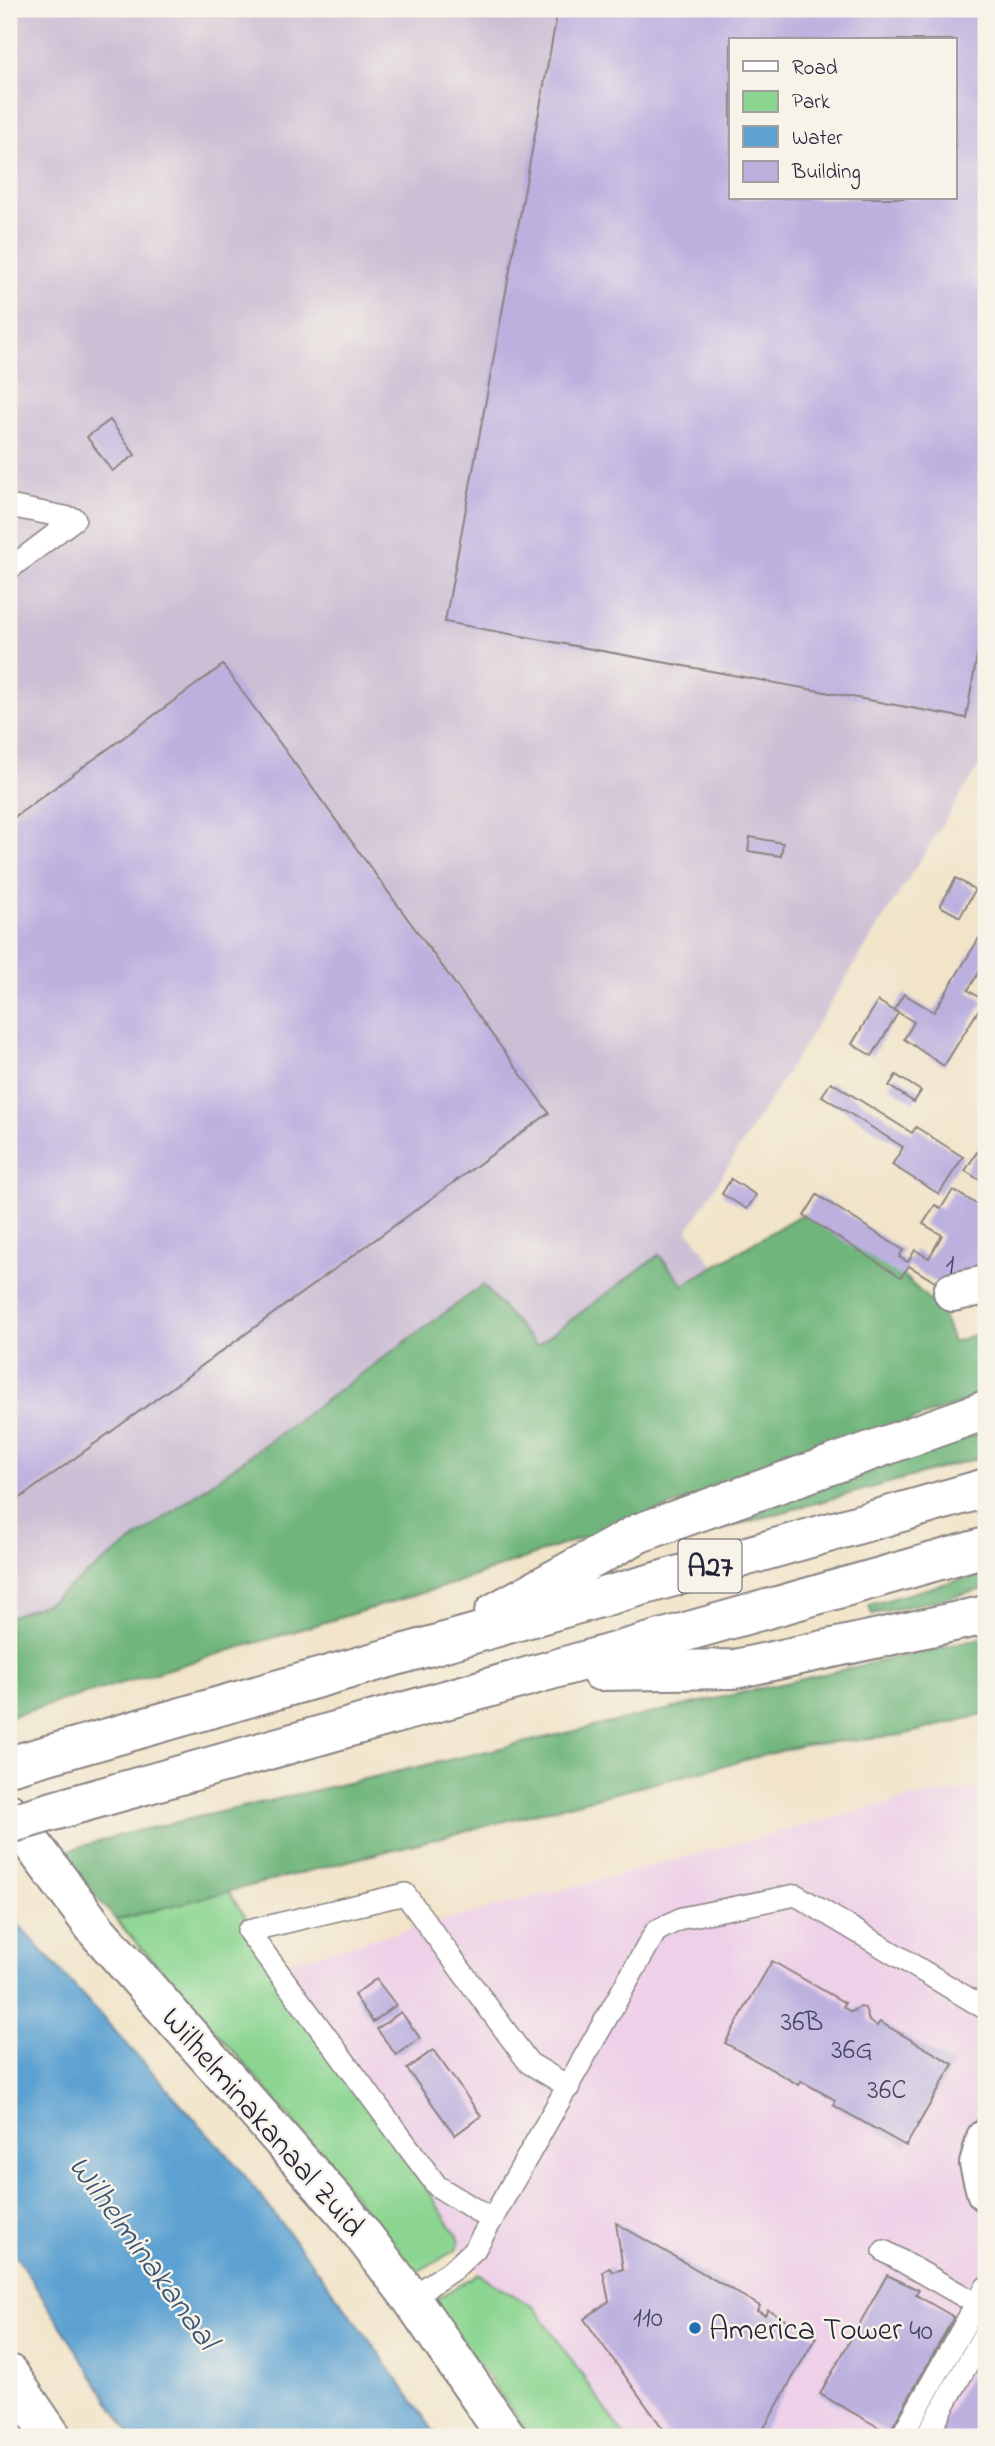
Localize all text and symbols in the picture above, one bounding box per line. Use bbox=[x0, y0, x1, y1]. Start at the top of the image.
legend bbox=[729, 38, 956, 200]
text: Road bbox=[792, 54, 838, 84]
text: Park bbox=[792, 88, 831, 118]
text: Water bbox=[792, 124, 843, 154]
text: Building bbox=[791, 158, 861, 190]
house number: 1 bbox=[946, 1246, 955, 1287]
road number: A27 bbox=[678, 1540, 742, 1592]
street label: Wilhelminakanaal Zuid bbox=[148, 1998, 375, 2249]
house number: 36B bbox=[781, 2003, 823, 2044]
house number: 36G bbox=[831, 2031, 873, 2072]
house number: 36C bbox=[867, 2071, 907, 2112]
water label: Wilhelminakanaal bbox=[55, 2146, 231, 2363]
house number: 110 bbox=[633, 2299, 663, 2340]
place label: America Tower bbox=[709, 2308, 902, 2355]
house number: 40 bbox=[909, 2312, 933, 2353]
marker: America Tower bbox=[687, 2320, 703, 2336]

